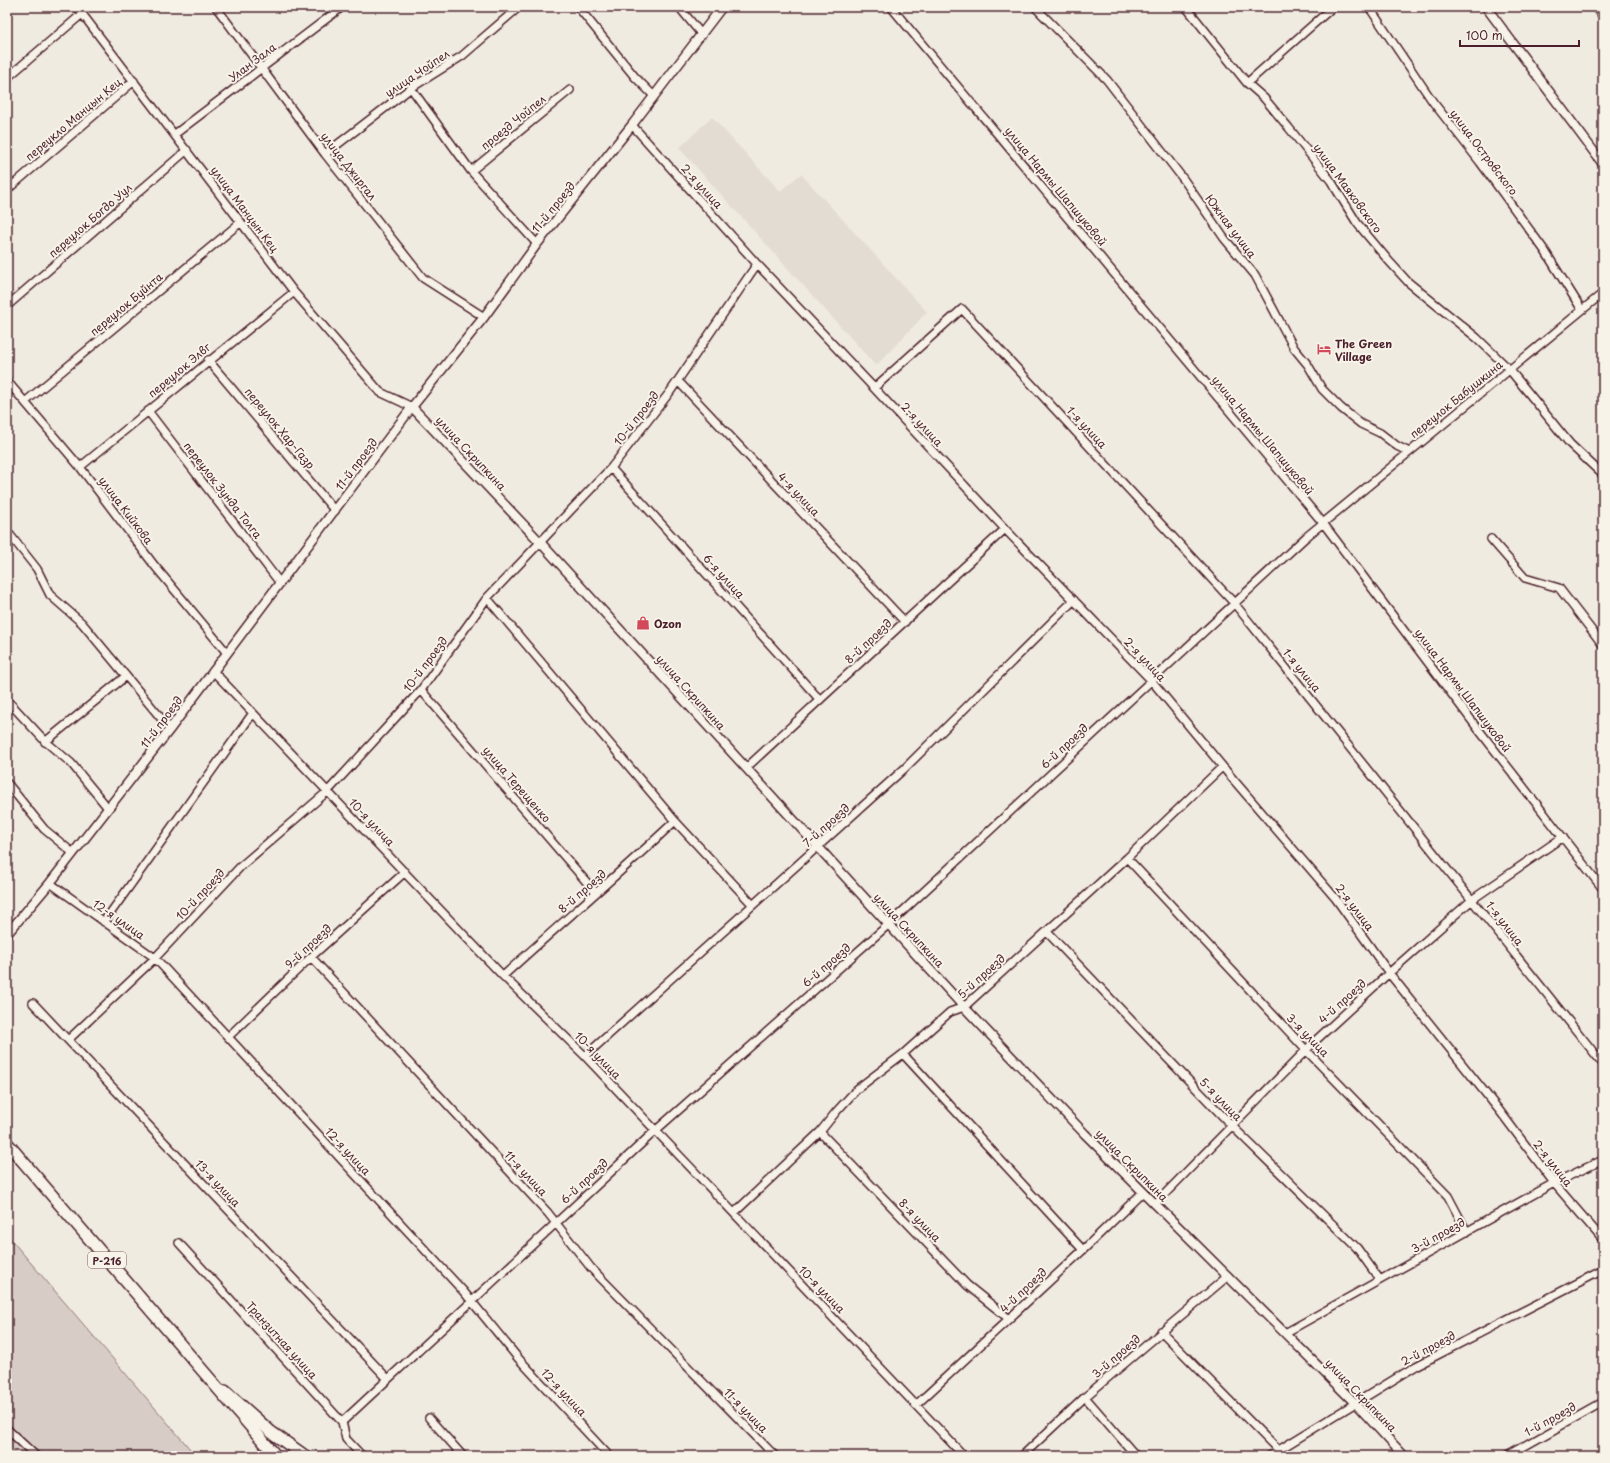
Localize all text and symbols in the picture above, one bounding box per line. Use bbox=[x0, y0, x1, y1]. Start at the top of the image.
scale bar bbox=[1460, 22, 1579, 48]
text: 100 m bbox=[1466, 26, 1503, 44]
street label: Улан Зала bbox=[225, 38, 279, 86]
street label: улица Чойпел bbox=[381, 45, 453, 101]
street label: переукло Манцын Кец bbox=[21, 74, 125, 164]
street label: проезд Чойпел bbox=[477, 90, 549, 154]
street label: улица Островского bbox=[1446, 105, 1522, 199]
street label: улица Нармы Шапшуковой bbox=[1001, 123, 1111, 249]
street label: улица Джиргал bbox=[317, 128, 381, 204]
street label: улица Маяковского bbox=[1310, 140, 1386, 236]
street label: 2-я улица bbox=[677, 160, 727, 212]
street label: улица Манцын Кец bbox=[207, 162, 283, 256]
street label: 11-й проезд bbox=[527, 178, 579, 236]
street label: переулок Богдо Уул bbox=[44, 179, 136, 261]
street label: Южная улица bbox=[1201, 191, 1261, 261]
street label: переулок Буйнта bbox=[86, 268, 166, 340]
place label: The Green Village bbox=[1335, 335, 1392, 365]
street label: переулок Элвг bbox=[144, 339, 214, 401]
hotel icon: The Green Village bbox=[1316, 341, 1332, 357]
street label: переулок Бабушкина bbox=[1406, 356, 1506, 442]
street label: улица Нармы Шапшуковой bbox=[1208, 372, 1318, 498]
street label: переулок Хар-Газр bbox=[241, 384, 319, 473]
street label: 10-й проезд bbox=[609, 387, 663, 449]
street label: 2-я улица bbox=[897, 398, 947, 450]
street label: 1-я улица bbox=[1063, 402, 1111, 452]
street label: улица Скрипкина bbox=[432, 412, 510, 494]
street label: 11-й проезд bbox=[331, 434, 381, 494]
street label: переулок Зунда Толга bbox=[180, 438, 266, 542]
street label: 4-я улица bbox=[774, 468, 824, 520]
street label: улица Кийкова bbox=[95, 472, 157, 548]
street label: 6-я улица bbox=[699, 550, 749, 602]
shop icon: Ozon bbox=[635, 615, 651, 631]
place label: Ozon bbox=[654, 615, 682, 632]
street label: 8-й проезд bbox=[841, 615, 895, 667]
street label: улица Нармы Шапшуковой bbox=[1411, 625, 1515, 755]
street label: 10-й проезд bbox=[399, 633, 451, 695]
street label: 2-я улица bbox=[1120, 633, 1170, 685]
street label: 1-я улица bbox=[1279, 644, 1325, 696]
street label: улица Скрипкина bbox=[652, 650, 730, 734]
street label: 11-й проезд bbox=[136, 692, 186, 752]
street label: 6-й проезд bbox=[1036, 719, 1092, 773]
street label: улица Терещенко bbox=[479, 742, 555, 826]
street label: 10-я улица bbox=[345, 794, 399, 850]
street label: 7-й проезд bbox=[799, 799, 853, 851]
street label: 10-й проезд bbox=[172, 864, 228, 924]
street label: 8-й проезд bbox=[554, 865, 610, 917]
street label: 2-я улица bbox=[1332, 880, 1378, 934]
street label: улица Скрипкина bbox=[870, 889, 948, 971]
street label: 12-я улица bbox=[90, 895, 149, 943]
street label: 1-я улица bbox=[1482, 897, 1528, 949]
street label: 9-й проезд bbox=[281, 920, 335, 972]
street label: 6-й проезд bbox=[798, 939, 854, 991]
street label: 5-й проезд bbox=[953, 950, 1009, 1002]
street label: 4-й проезд bbox=[1314, 975, 1370, 1027]
street label: 3-я улица bbox=[1283, 1009, 1333, 1061]
street label: 10-я улица bbox=[571, 1027, 625, 1083]
street label: 5-я улица bbox=[1196, 1073, 1246, 1125]
street label: 12-я улица bbox=[321, 1123, 375, 1179]
street label: улица Скрипкина bbox=[1092, 1125, 1172, 1205]
street label: 2-я улица bbox=[1529, 1136, 1577, 1190]
street label: 11-я улица bbox=[500, 1146, 552, 1200]
street label: 6-й проезд bbox=[556, 1154, 612, 1208]
street label: 13-я улица bbox=[191, 1155, 245, 1211]
street label: 8-я улица bbox=[895, 1195, 945, 1246]
street label: 3-й проезд bbox=[1408, 1213, 1468, 1257]
road number: Р-216 bbox=[88, 1252, 126, 1268]
street label: 10-я улица bbox=[795, 1261, 849, 1317]
street label: 4-й проезд bbox=[995, 1264, 1051, 1316]
street label: Транзитная улица bbox=[243, 1298, 321, 1383]
street label: 2-й проезд bbox=[1398, 1326, 1458, 1370]
street label: 3-й проезд bbox=[1088, 1330, 1144, 1382]
street label: улица Скрипкина bbox=[1321, 1354, 1401, 1436]
street label: 12-я улица bbox=[537, 1364, 591, 1420]
street label: 11-я улица bbox=[720, 1384, 772, 1436]
street label: 1-й проезд bbox=[1521, 1398, 1579, 1440]

